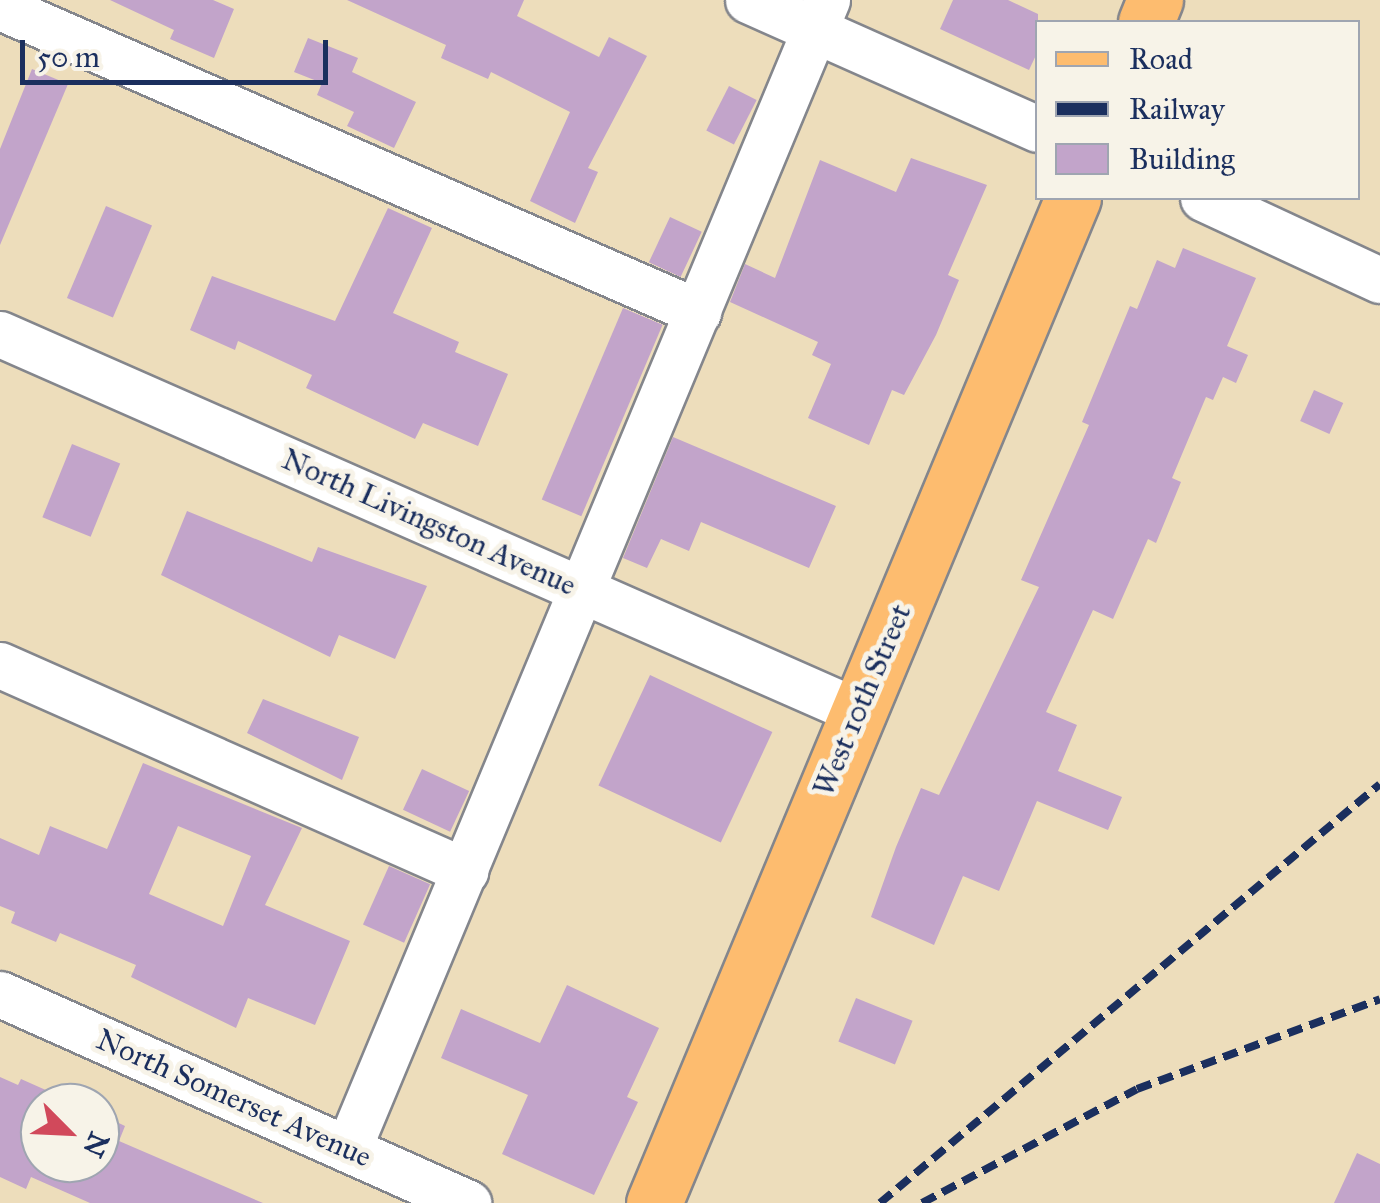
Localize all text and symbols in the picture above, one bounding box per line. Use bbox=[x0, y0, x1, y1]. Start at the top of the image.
scale bar bbox=[25, 20, 332, 82]
legend bbox=[1035, 20, 1360, 200]
text: 50 m bbox=[37, 39, 100, 75]
text: Road bbox=[1129, 41, 1193, 77]
text: Railway bbox=[1129, 91, 1225, 127]
text: Building bbox=[1129, 141, 1235, 177]
street label: North Livingston Avenue bbox=[276, 441, 582, 603]
street label: West 10th Street bbox=[805, 599, 919, 801]
street label: North Somerset Avenue bbox=[91, 1021, 377, 1175]
north arrow bbox=[20, 1083, 120, 1183]

